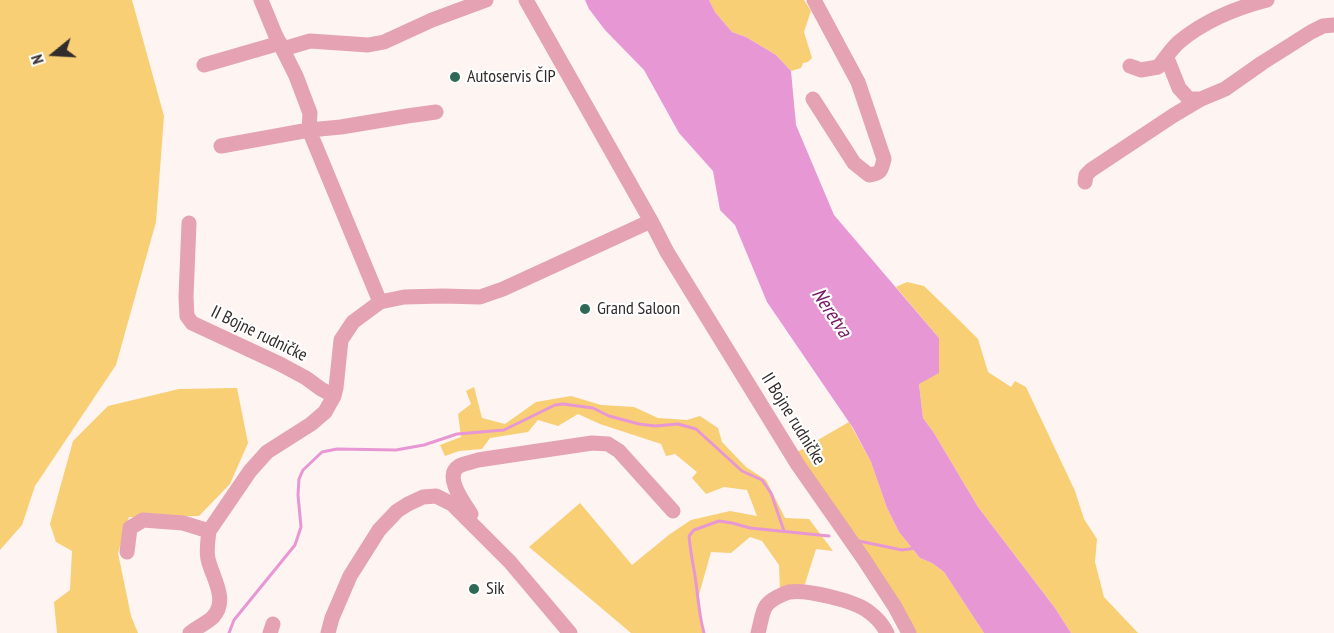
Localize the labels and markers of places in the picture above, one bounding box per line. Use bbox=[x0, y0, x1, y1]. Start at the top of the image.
place label: Autoservis ČIP bbox=[467, 66, 556, 88]
marker: Autoservis ČIP bbox=[448, 70, 462, 84]
place label: Grand Saloon bbox=[597, 298, 680, 320]
marker: Grand Saloon bbox=[578, 302, 592, 316]
place label: Sik bbox=[486, 578, 505, 600]
marker: Sik bbox=[467, 582, 481, 596]

